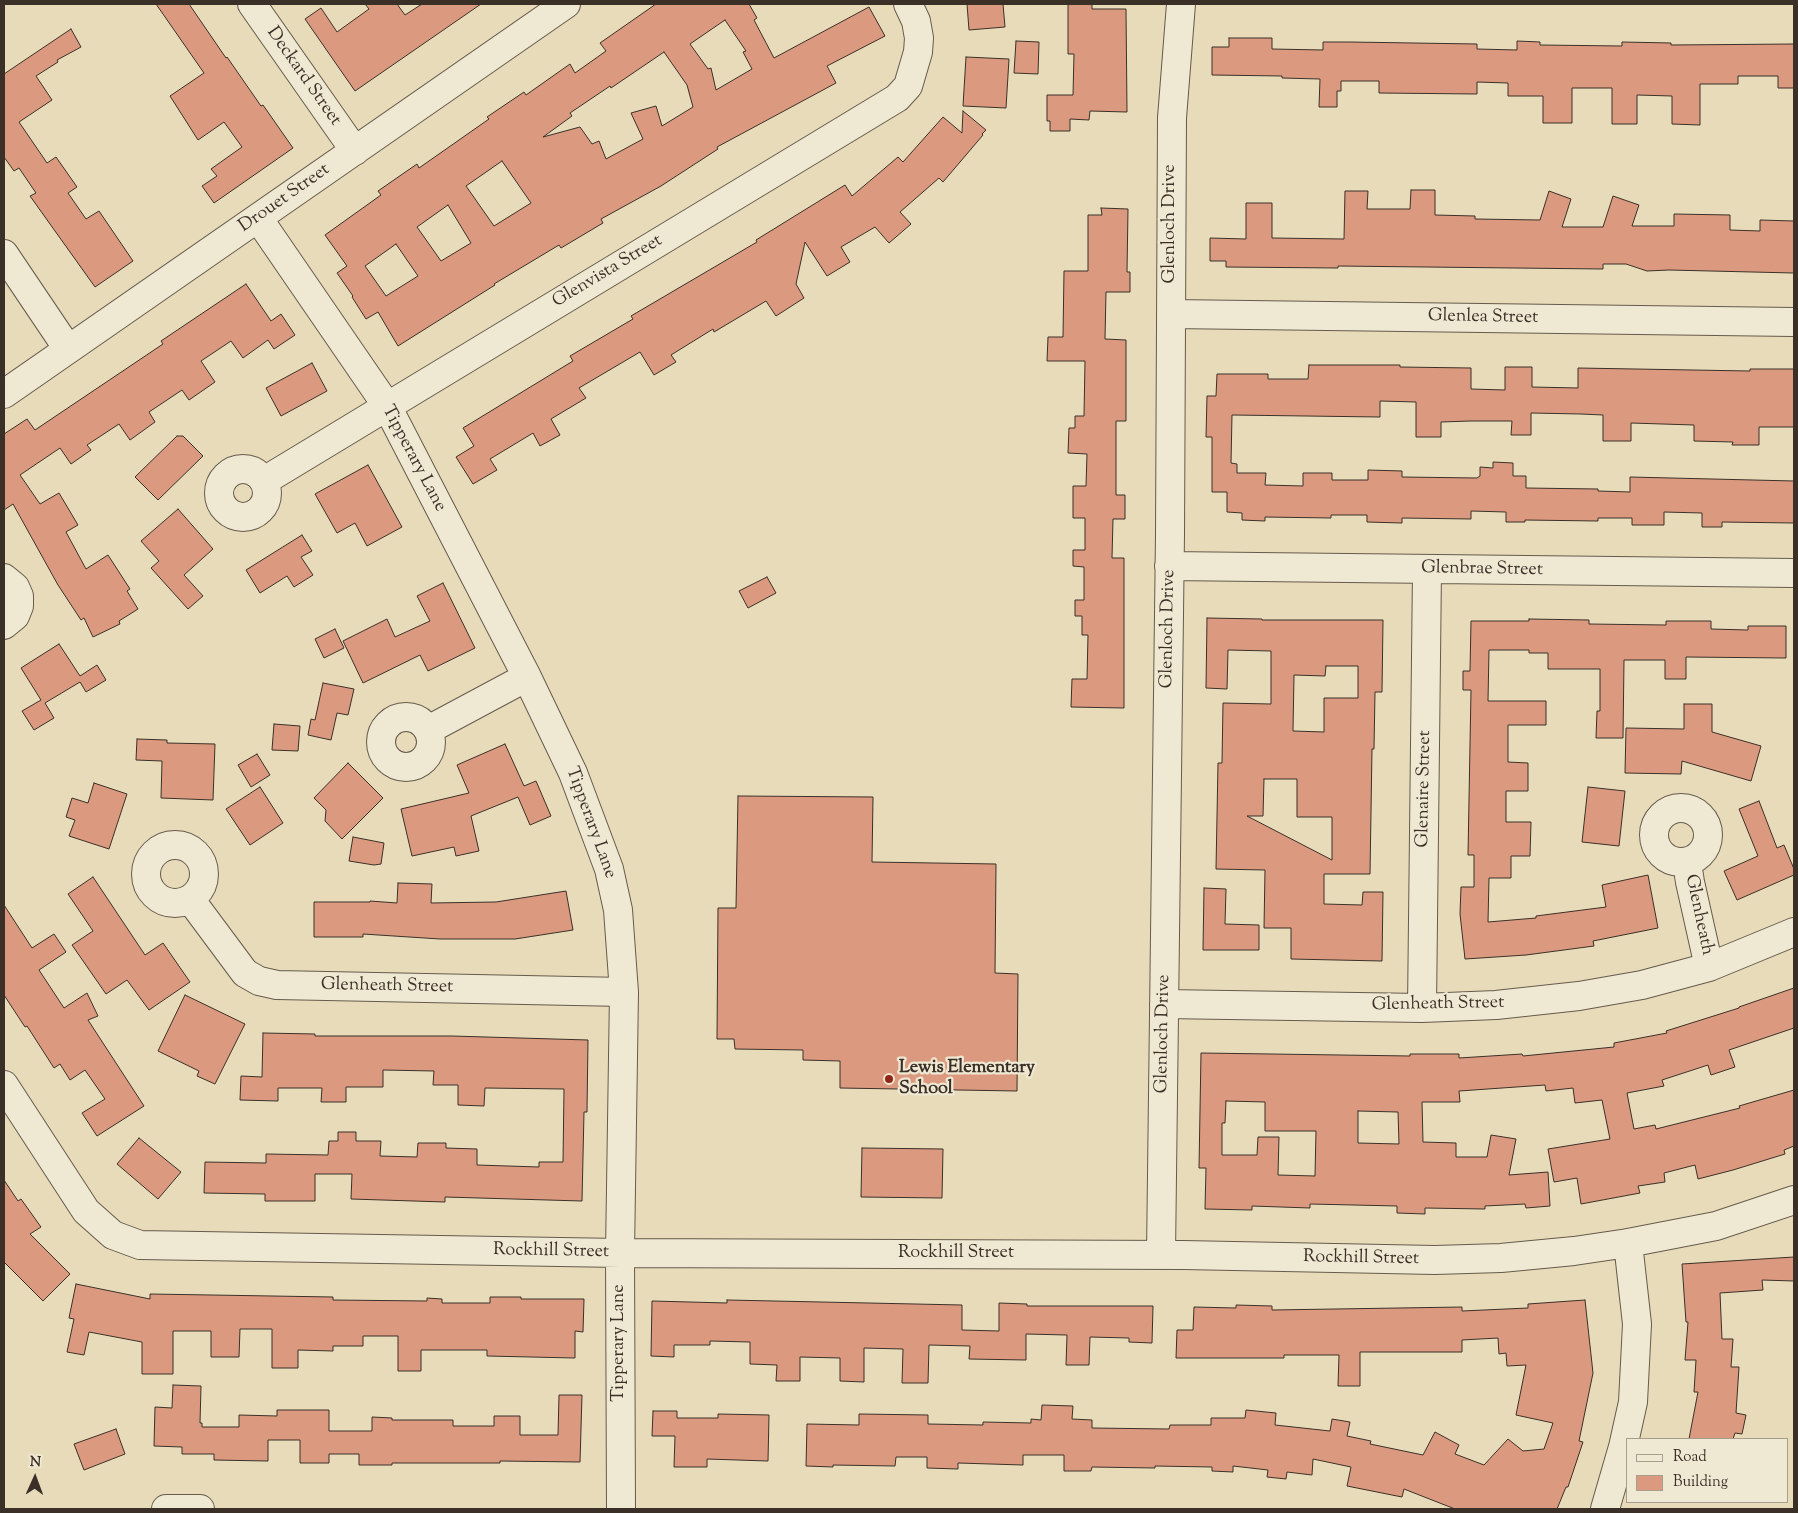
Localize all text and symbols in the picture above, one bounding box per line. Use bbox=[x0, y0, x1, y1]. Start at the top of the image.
street label: Deckard Street bbox=[261, 23, 345, 131]
street label: Drouet Street bbox=[235, 160, 335, 238]
street label: Glenloch Drive bbox=[1160, 164, 1182, 284]
street label: Glenvista Street bbox=[549, 231, 667, 313]
street label: Glenlea Street bbox=[1428, 306, 1538, 330]
street label: Tipperary Lane bbox=[376, 402, 450, 516]
street label: Glenbrae Street bbox=[1421, 558, 1543, 582]
street label: Glenloch Drive bbox=[1157, 569, 1181, 689]
street label: Glenaire Street bbox=[1413, 730, 1437, 848]
street label: Tipperary Lane bbox=[560, 764, 620, 882]
street label: Glenheath bbox=[1679, 873, 1717, 957]
street label: Glenloch Drive bbox=[1152, 974, 1176, 1094]
street label: Glenheath Street bbox=[321, 975, 453, 999]
street label: Glenheath Street bbox=[1372, 993, 1504, 1017]
place label: Lewis Elementary School bbox=[899, 1058, 1035, 1100]
marker: Lewis Elementary School bbox=[883, 1073, 895, 1085]
street label: Rockhill Street bbox=[493, 1240, 609, 1264]
street label: Rockhill Street bbox=[898, 1243, 1014, 1265]
street label: Rockhill Street bbox=[1303, 1247, 1419, 1271]
street label: Tipperary Lane bbox=[609, 1284, 631, 1402]
legend bbox=[1626, 1438, 1788, 1503]
text: Road bbox=[1673, 1447, 1707, 1468]
north arrow bbox=[10, 1453, 60, 1503]
text: N bbox=[30, 1453, 41, 1473]
text: Building bbox=[1673, 1472, 1728, 1493]

